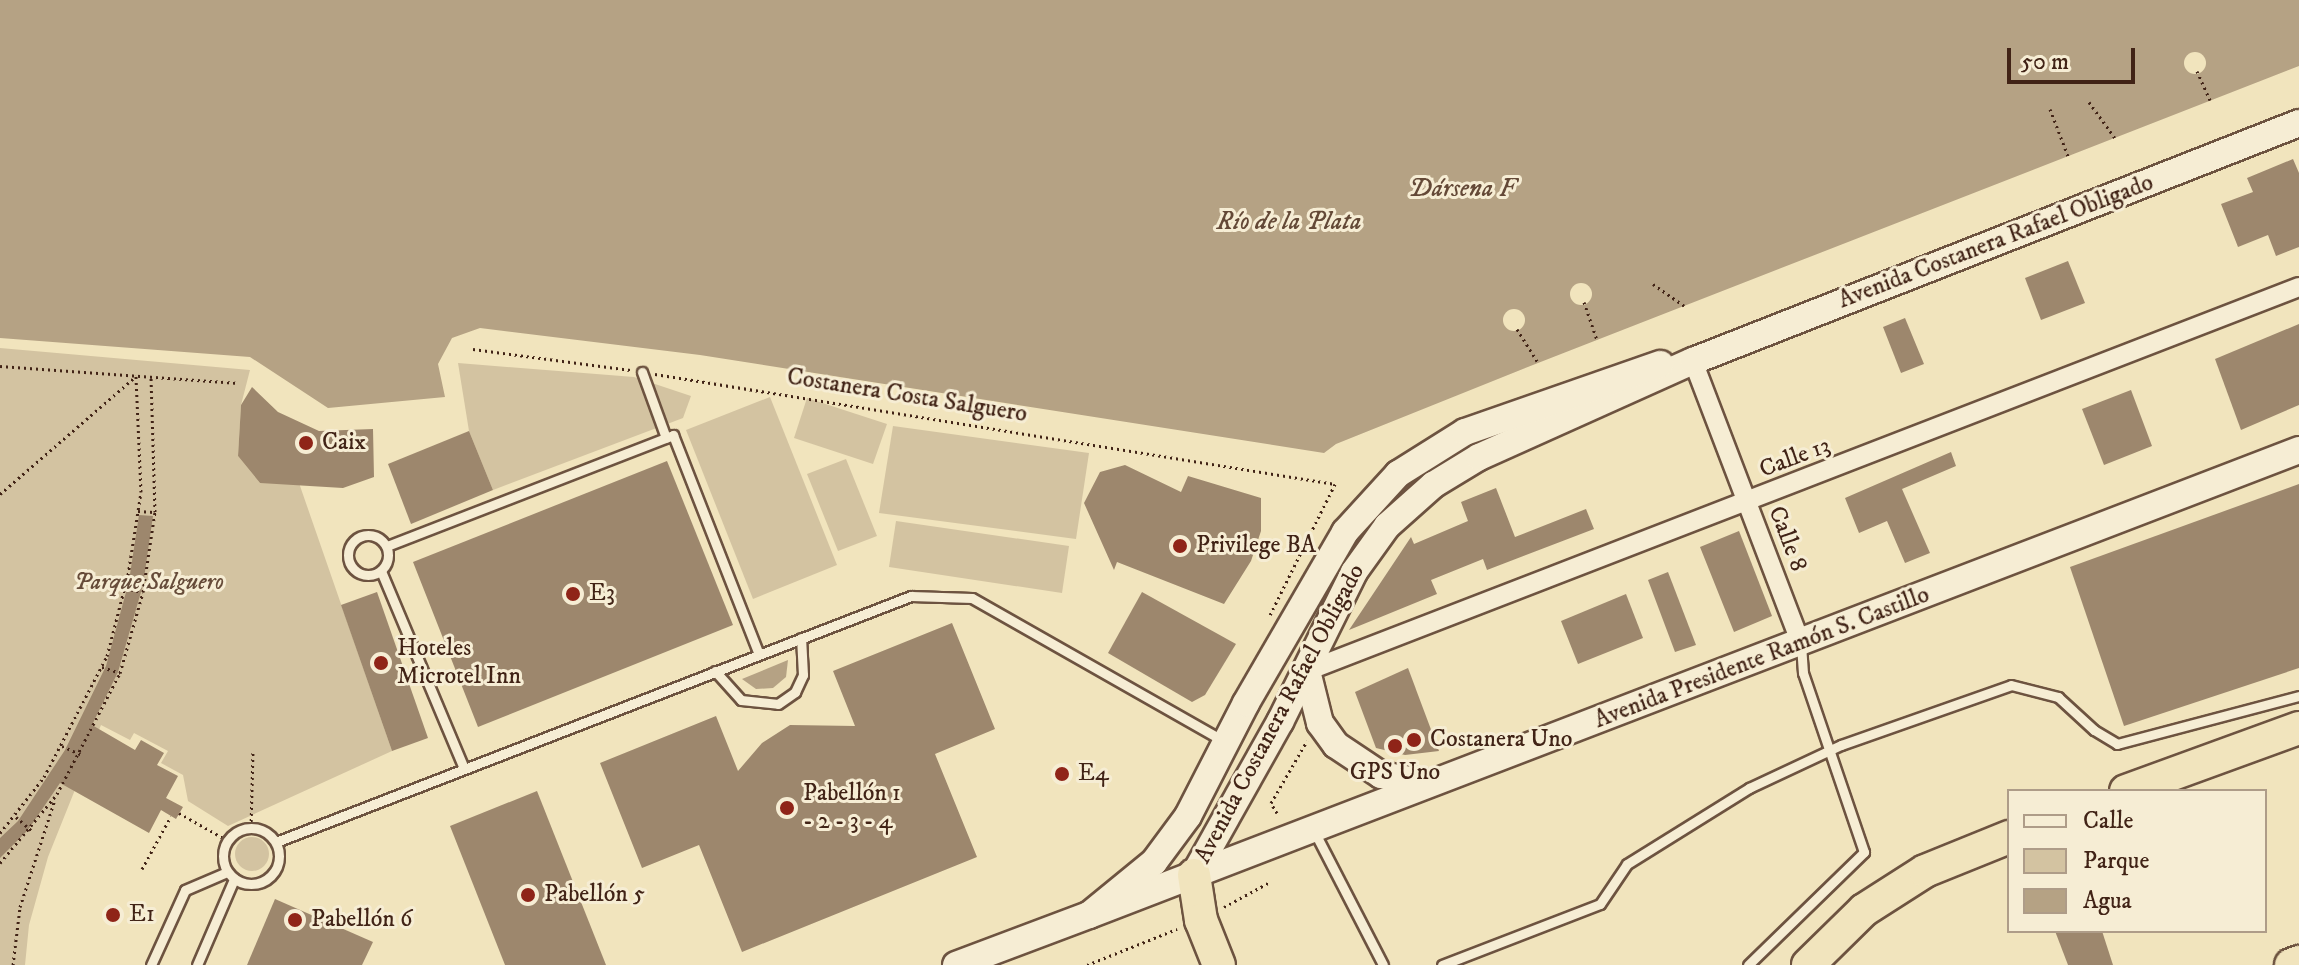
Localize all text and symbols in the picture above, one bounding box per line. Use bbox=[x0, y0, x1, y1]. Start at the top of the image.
scale bar bbox=[2011, 32, 2139, 82]
text: 50 m bbox=[2021, 47, 2069, 77]
street label: Avenida Costanera Rafael Obligado bbox=[1835, 169, 2157, 315]
water label: Dársena F bbox=[1409, 173, 1515, 205]
water label: Río de la Plata bbox=[1217, 206, 1361, 238]
street label: Costanera Costa Salguero bbox=[785, 363, 1029, 429]
place label: Caix bbox=[322, 429, 366, 457]
street label: Calle 13 bbox=[1756, 431, 1834, 485]
marker: Caix bbox=[297, 434, 315, 452]
street label: Calle 8 bbox=[1761, 502, 1813, 576]
place label: Privilege BA bbox=[1196, 532, 1316, 560]
marker: Privilege BA bbox=[1171, 537, 1189, 555]
street label: Avenida Costanera Rafael Obligado bbox=[1189, 559, 1371, 869]
park label: Parque Salguero bbox=[74, 569, 224, 597]
place label: E3 bbox=[589, 580, 615, 608]
street label: Avenida Presidente Ramón S. Castillo bbox=[1591, 581, 1933, 735]
marker: E3 bbox=[564, 585, 582, 603]
place label: Hoteles Microtel Inn bbox=[397, 635, 521, 691]
marker: Hoteles Microtel Inn bbox=[372, 654, 390, 672]
place label: Costanera Uno bbox=[1430, 726, 1572, 754]
marker: Costanera Uno bbox=[1405, 731, 1423, 749]
marker: GPS Uno bbox=[1386, 737, 1404, 755]
place label: GPS Uno bbox=[1350, 759, 1440, 787]
place label: E4 bbox=[1078, 760, 1109, 788]
marker: E4 bbox=[1053, 765, 1071, 783]
place label: Pabellón 1 - 2 - 3 - 4 bbox=[803, 780, 901, 836]
legend bbox=[2007, 789, 2267, 933]
marker: Pabellón 1 - 2 - 3 - 4 bbox=[778, 799, 796, 817]
text: Calle bbox=[2083, 806, 2133, 836]
text: Parque bbox=[2083, 846, 2149, 876]
place label: Pabellón 5 bbox=[544, 881, 645, 909]
marker: Pabellón 5 bbox=[519, 886, 537, 904]
text: Agua bbox=[2083, 886, 2132, 916]
place label: E1 bbox=[129, 901, 155, 929]
marker: E1 bbox=[104, 906, 122, 924]
place label: Pabellón 6 bbox=[311, 906, 412, 934]
marker: Pabellón 6 bbox=[286, 911, 304, 929]

